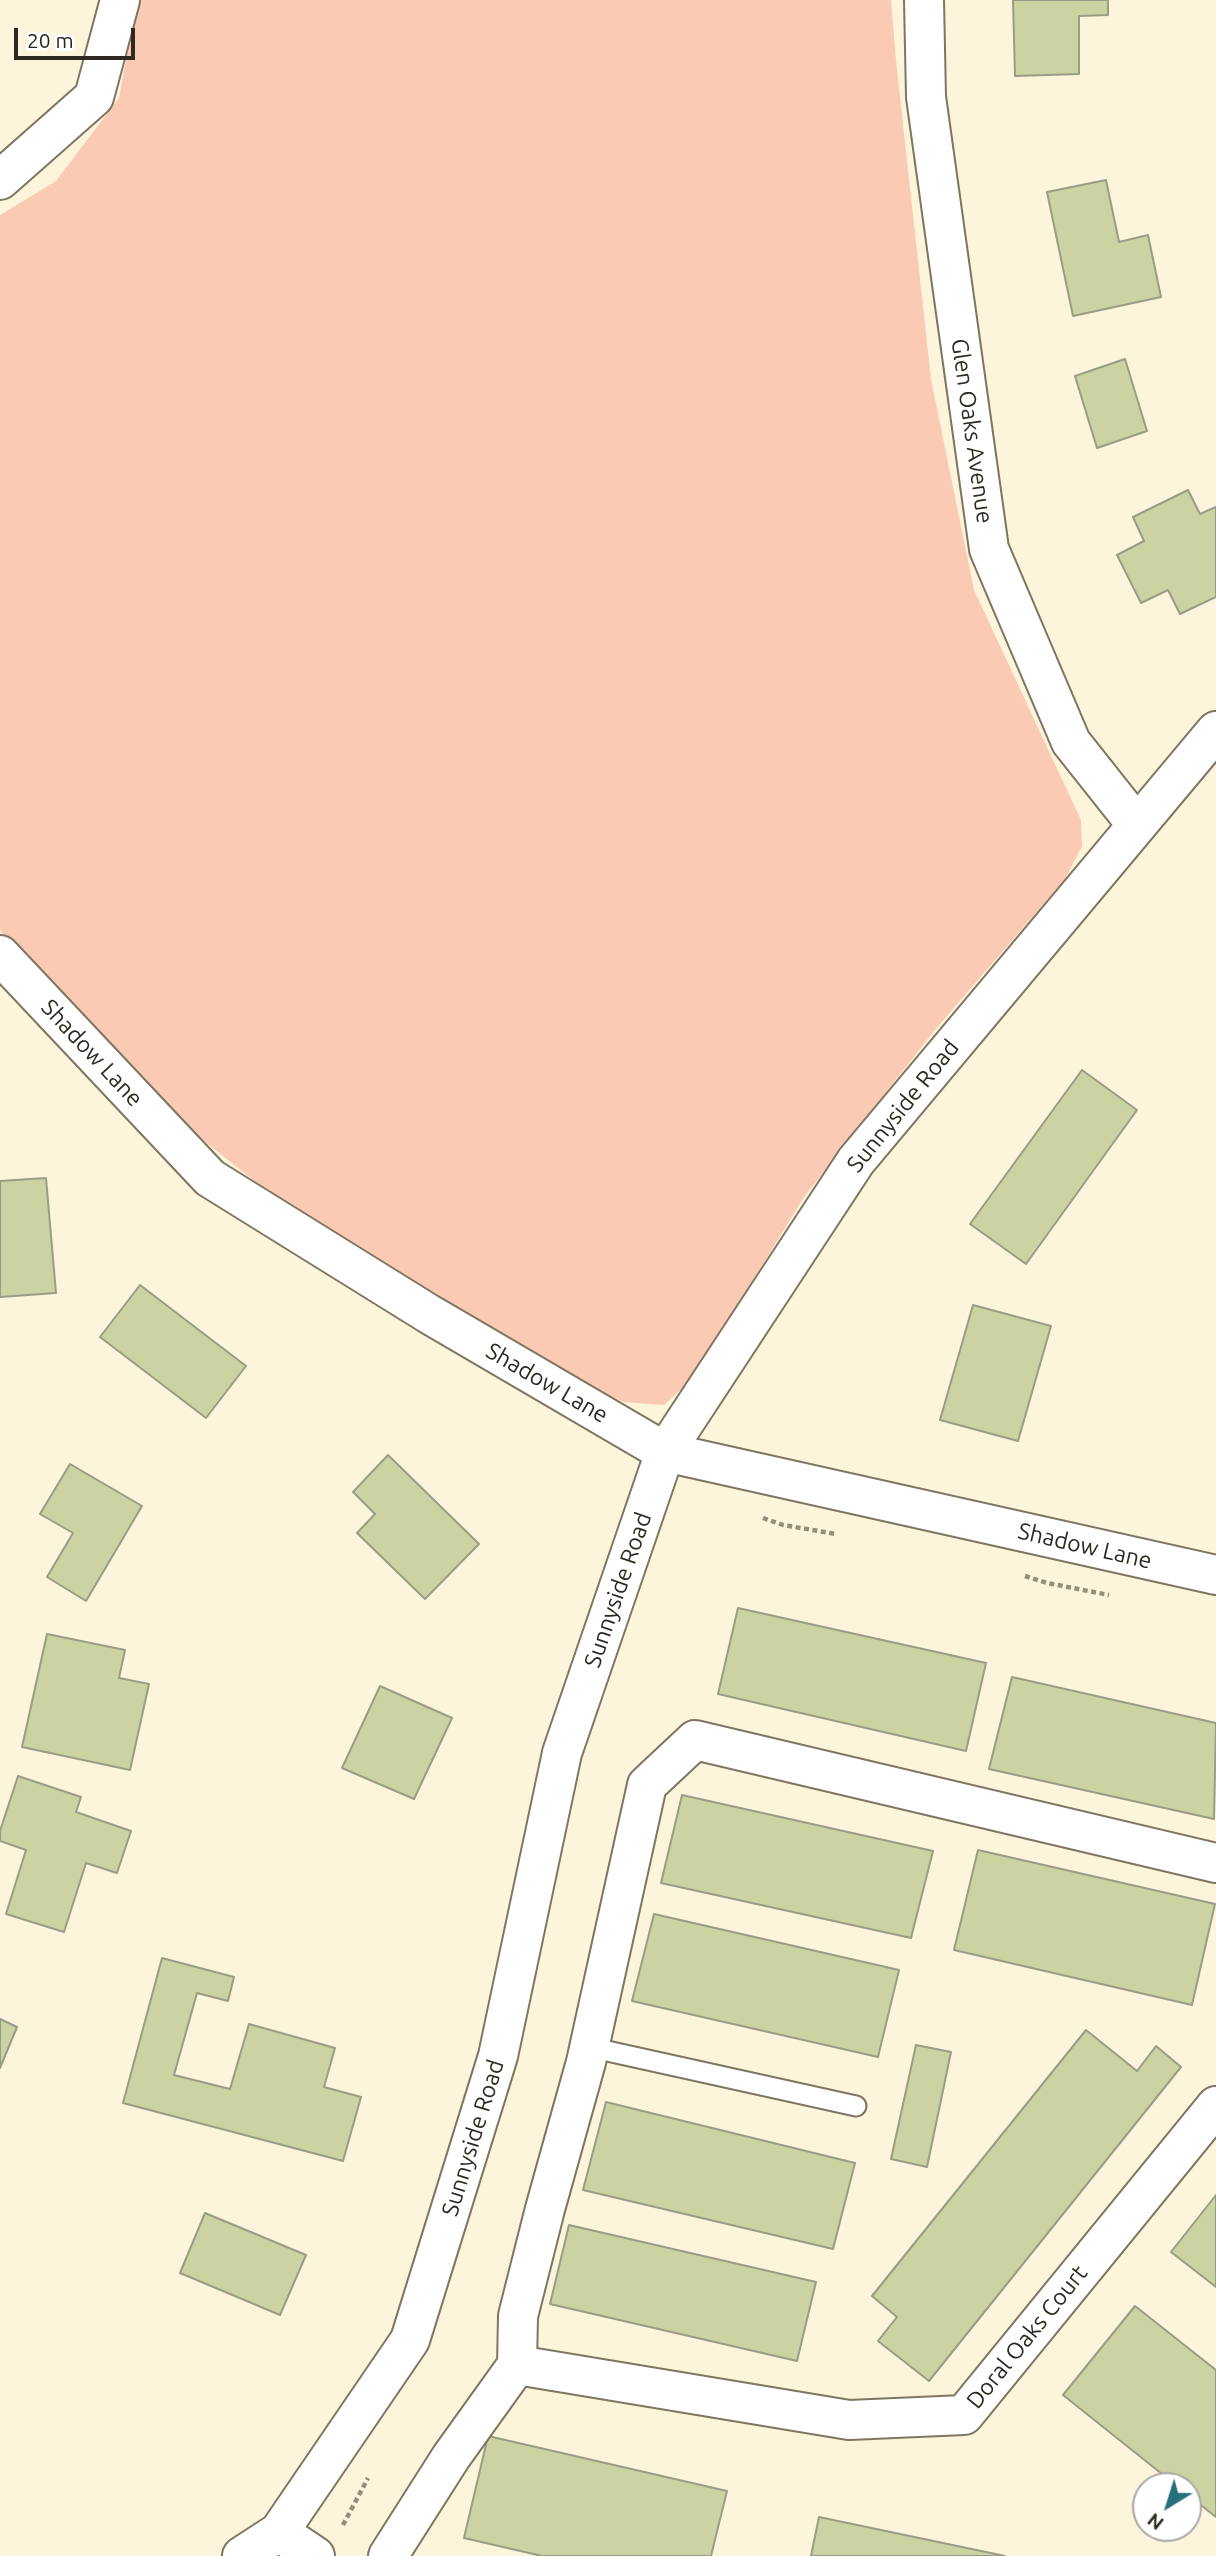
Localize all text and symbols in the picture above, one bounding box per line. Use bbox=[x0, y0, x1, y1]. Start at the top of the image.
scale bar bbox=[18, 14, 138, 58]
text: 20 m bbox=[27, 28, 74, 52]
street label: Glen Oaks Avenue bbox=[945, 337, 999, 525]
street label: Shadow Lane bbox=[35, 994, 149, 1112]
street label: Sunnyside Road bbox=[841, 1034, 965, 1178]
street label: Shadow Lane bbox=[481, 1337, 613, 1429]
street label: Sunnyside Road bbox=[579, 1509, 657, 1671]
street label: Shadow Lane bbox=[1015, 1517, 1155, 1575]
street label: Sunnyside Road bbox=[436, 2056, 510, 2220]
street label: Doral Oaks Court bbox=[961, 2260, 1093, 2414]
north arrow bbox=[1132, 2472, 1202, 2542]
text: N bbox=[1143, 2509, 1168, 2535]

